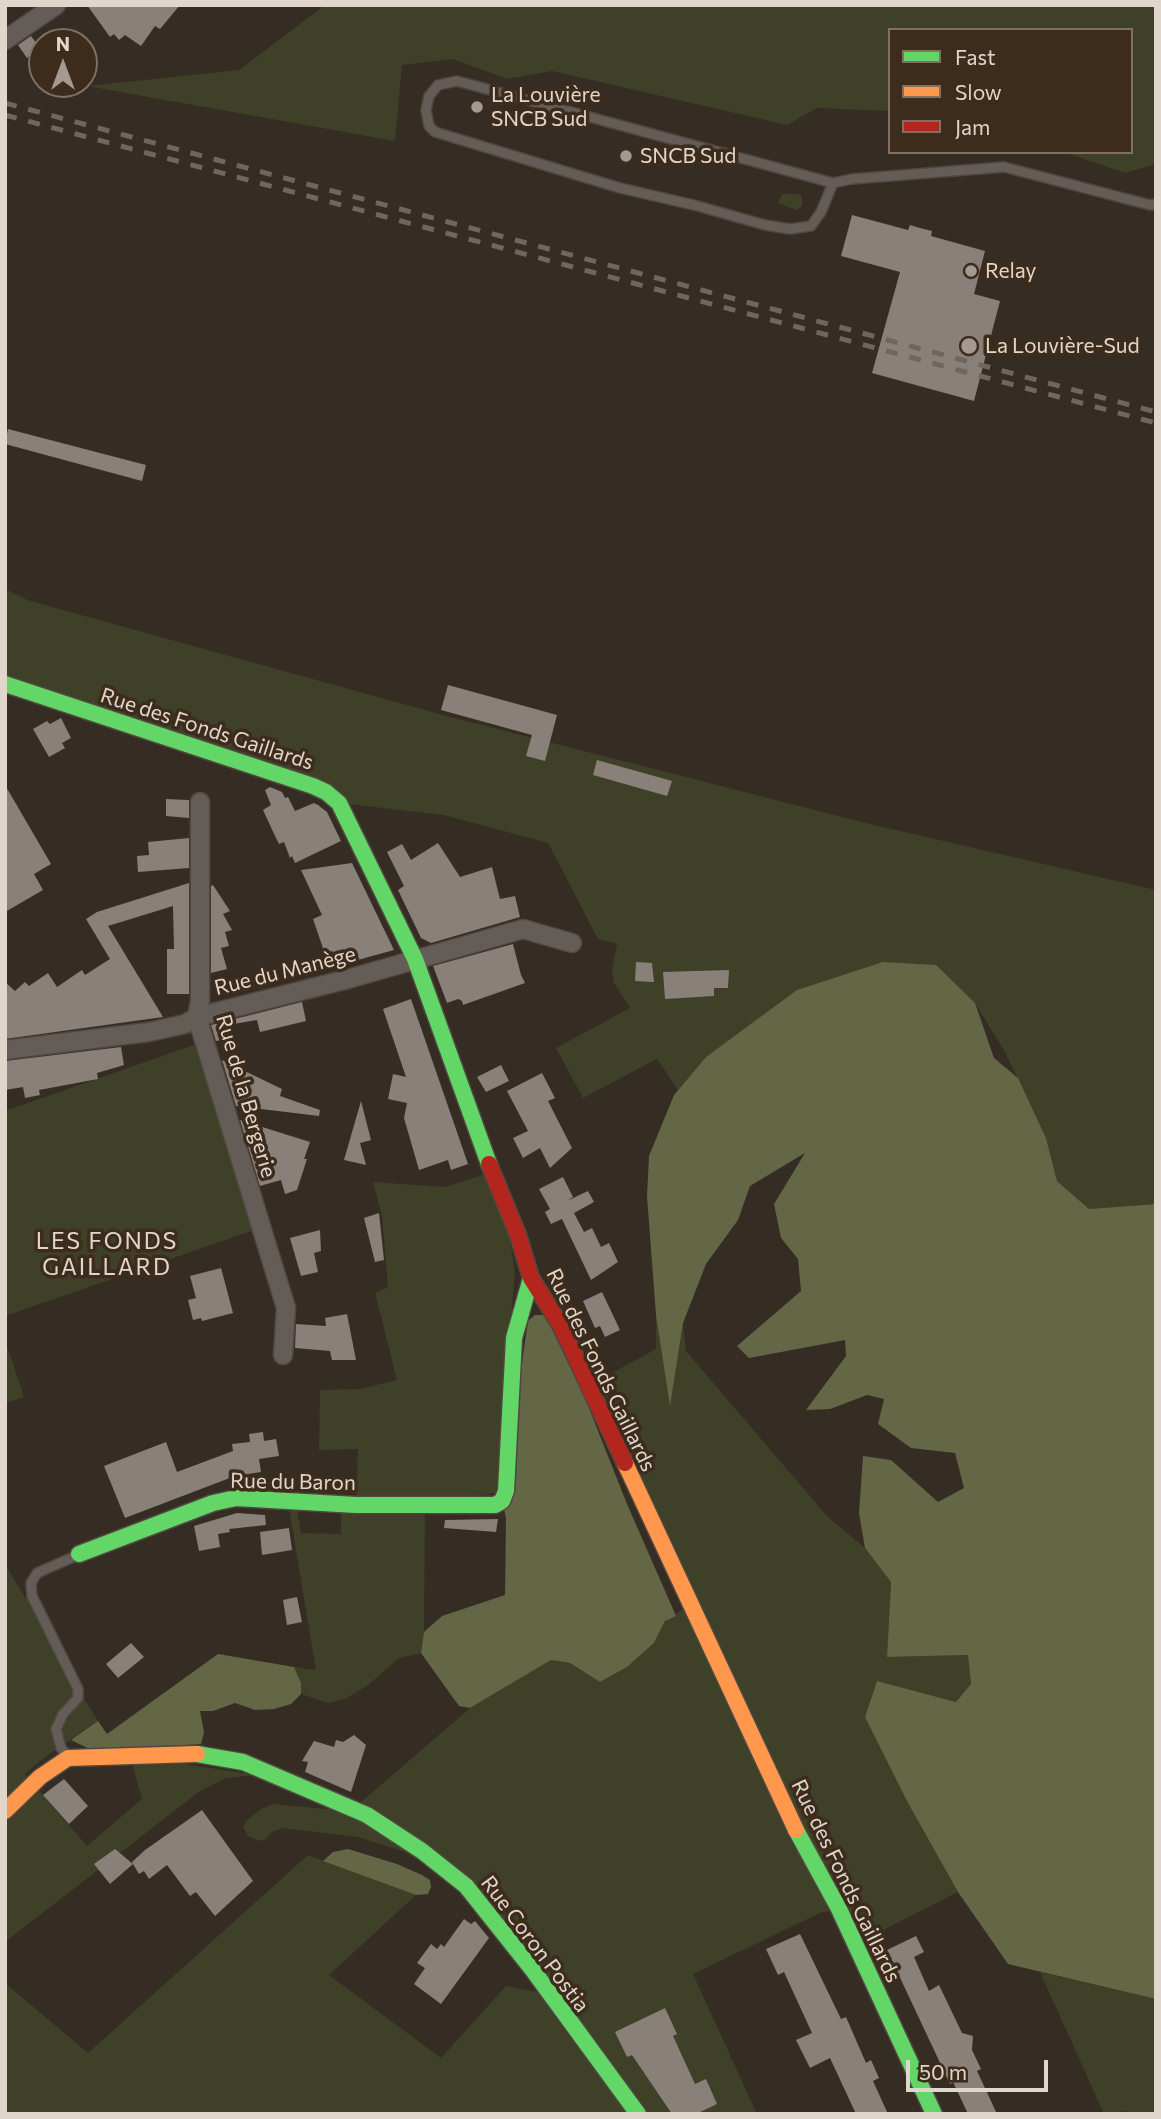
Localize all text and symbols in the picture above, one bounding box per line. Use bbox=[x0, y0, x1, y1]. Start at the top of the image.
north arrow bbox=[28, 28, 98, 98]
legend bbox=[888, 28, 1133, 154]
text: N bbox=[56, 32, 70, 55]
text: Fast bbox=[955, 44, 996, 69]
text: Slow bbox=[955, 79, 1002, 104]
place label: La Louvière SNCB Sud bbox=[491, 82, 601, 132]
marker: La Louvière SNCB Sud bbox=[469, 99, 485, 115]
text: Jam bbox=[955, 114, 990, 139]
place label: SNCB Sud bbox=[640, 143, 736, 169]
marker: SNCB Sud bbox=[618, 148, 634, 164]
place label: Relay bbox=[985, 258, 1036, 284]
marker: Relay bbox=[963, 263, 979, 279]
place label: La Louvière-Sud bbox=[985, 333, 1140, 359]
marker: La Louvière-Sud bbox=[959, 336, 979, 356]
street label: Rue des Fonds Gaillards bbox=[97, 683, 317, 775]
street label: Rue du Manège bbox=[212, 941, 358, 1001]
street label: Rue de la Bergerie bbox=[211, 1012, 281, 1180]
district label: LES FONDS GAILLARD bbox=[37, 1227, 177, 1281]
street label: Rue des Fonds Gaillards bbox=[541, 1264, 661, 1476]
street label: Rue du Baron bbox=[230, 1468, 356, 1496]
street label: Rue des Fonds Gaillards bbox=[786, 1775, 906, 1987]
street label: Rue Coron Postia bbox=[476, 1871, 594, 2017]
scale bar bbox=[909, 2046, 1051, 2090]
text: 50 m bbox=[919, 2059, 967, 2084]

